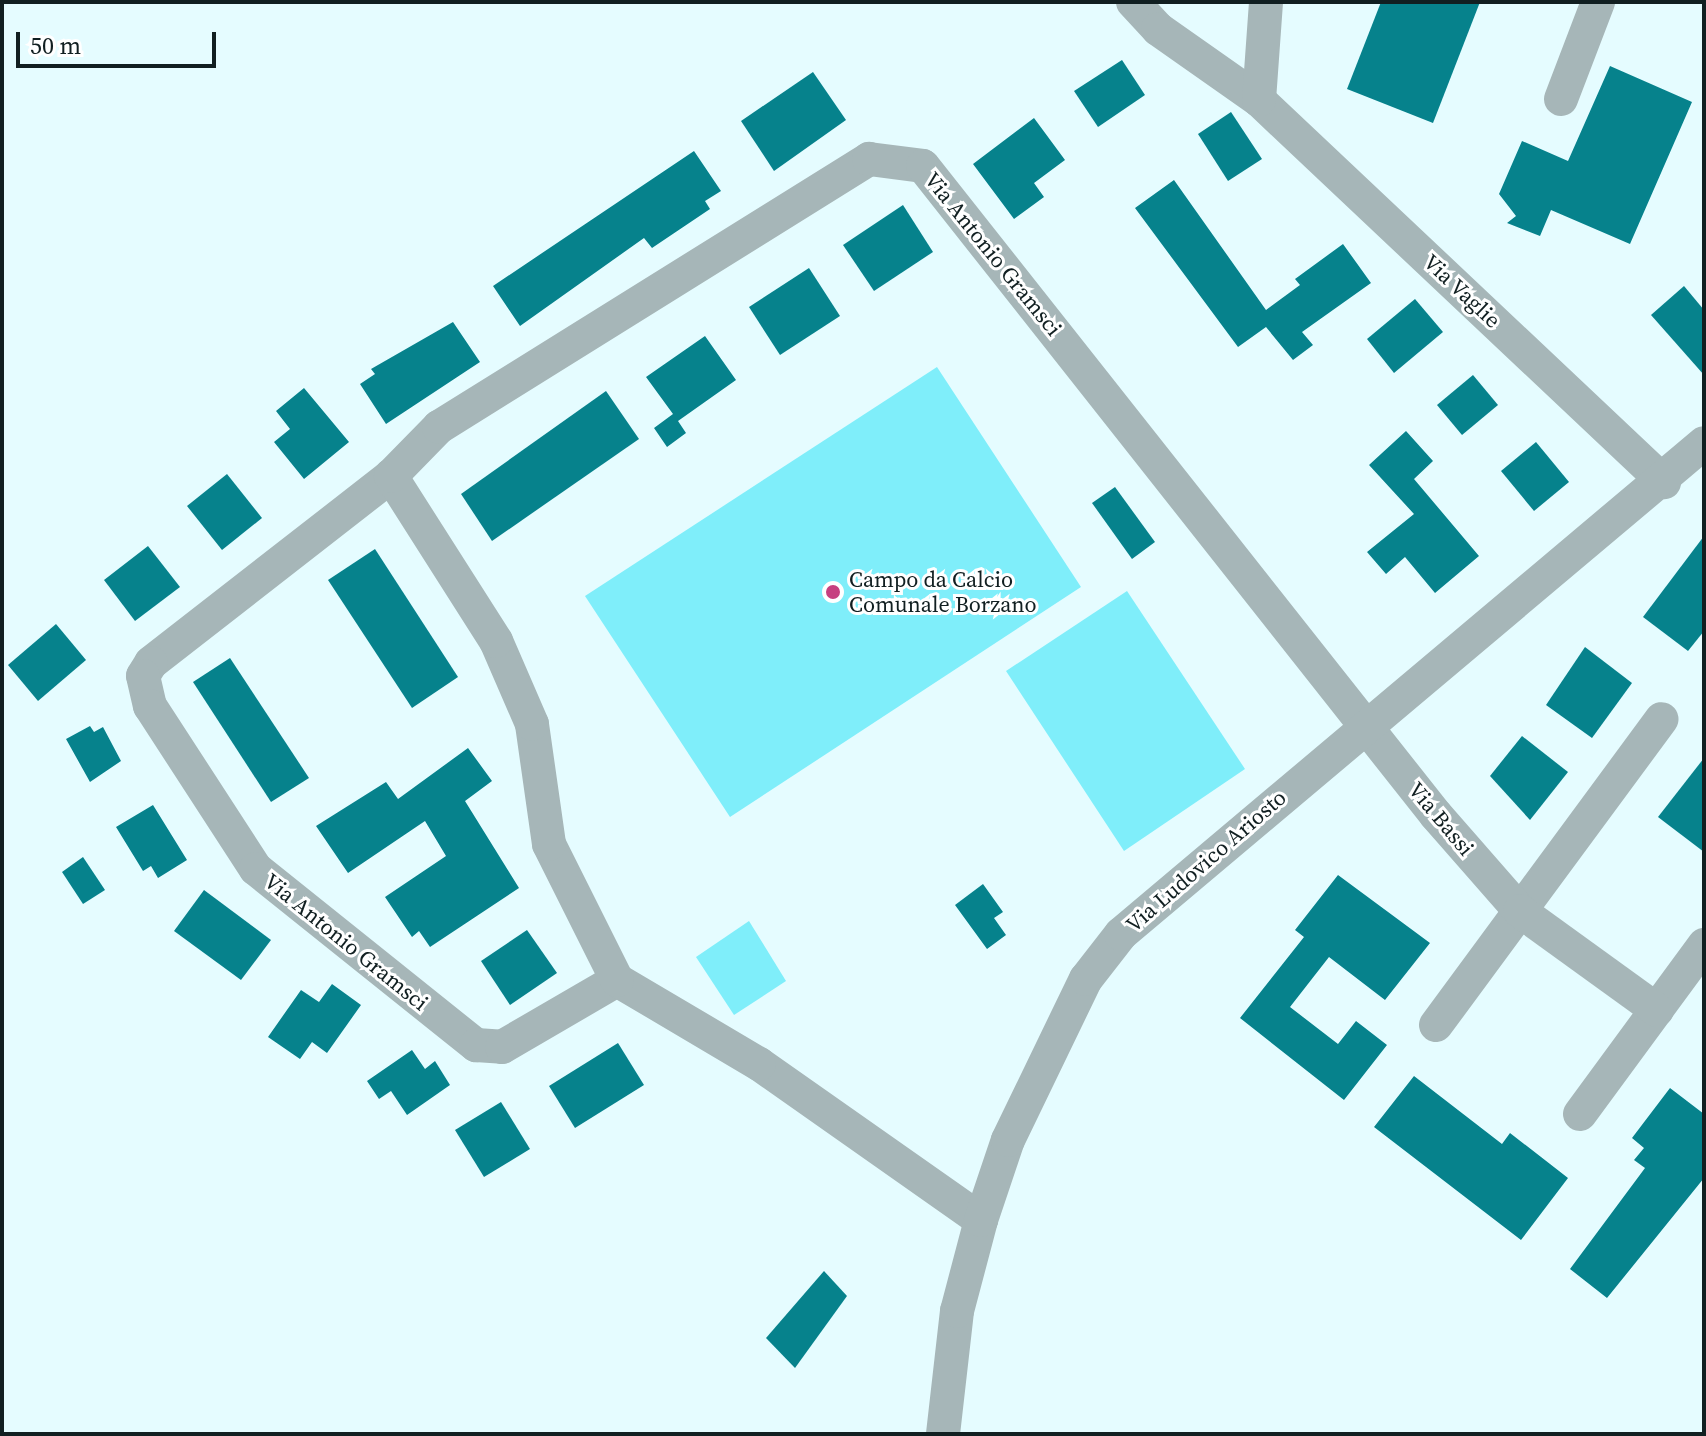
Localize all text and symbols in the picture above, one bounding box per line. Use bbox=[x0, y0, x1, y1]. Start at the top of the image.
scale bar bbox=[20, 16, 220, 66]
text: 50 m bbox=[30, 29, 81, 62]
street label: Via Antonio Gramsci bbox=[919, 167, 1067, 341]
street label: Via Vaglie bbox=[1418, 248, 1506, 334]
place label: Campo da Calcio Comunale Borzano bbox=[849, 566, 1037, 618]
marker: Campo da Calcio Comunale Borzano bbox=[824, 583, 842, 601]
street label: Via Bassi bbox=[1403, 777, 1479, 861]
street label: Via Ludovico Ariosto bbox=[1120, 784, 1292, 938]
street label: Via Antonio Gramsci bbox=[259, 868, 433, 1016]

